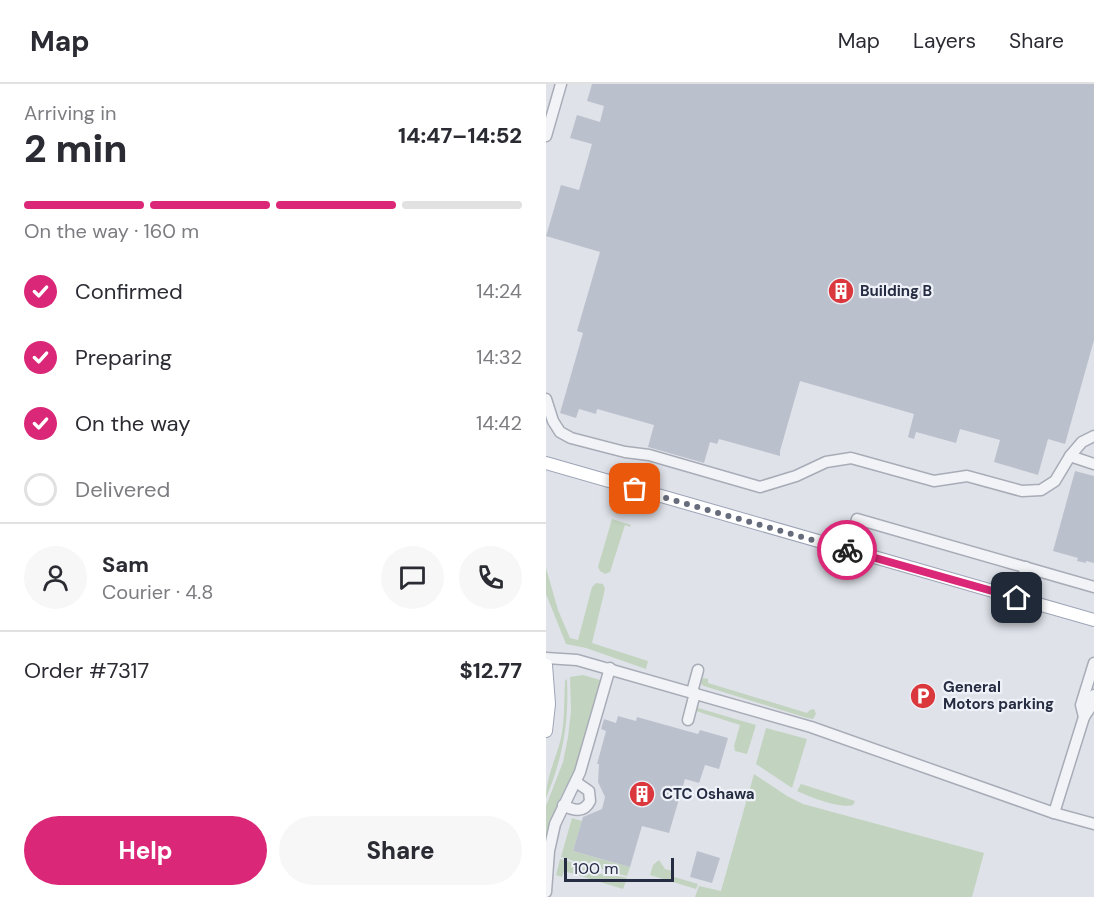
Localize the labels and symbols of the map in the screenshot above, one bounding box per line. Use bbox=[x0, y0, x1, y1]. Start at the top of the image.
building icon: Building B bbox=[826, 276, 856, 306]
place label: Building B bbox=[860, 281, 932, 301]
pin bbox=[609, 463, 660, 514]
courier bbox=[817, 520, 877, 580]
pin bbox=[991, 572, 1042, 623]
place label: General Motors parking bbox=[943, 677, 1054, 714]
parking icon: General Motors parking bbox=[908, 681, 938, 711]
building icon: CTC Oshawa bbox=[627, 779, 657, 809]
place label: CTC Oshawa bbox=[662, 784, 755, 804]
scale bar bbox=[564, 855, 674, 882]

